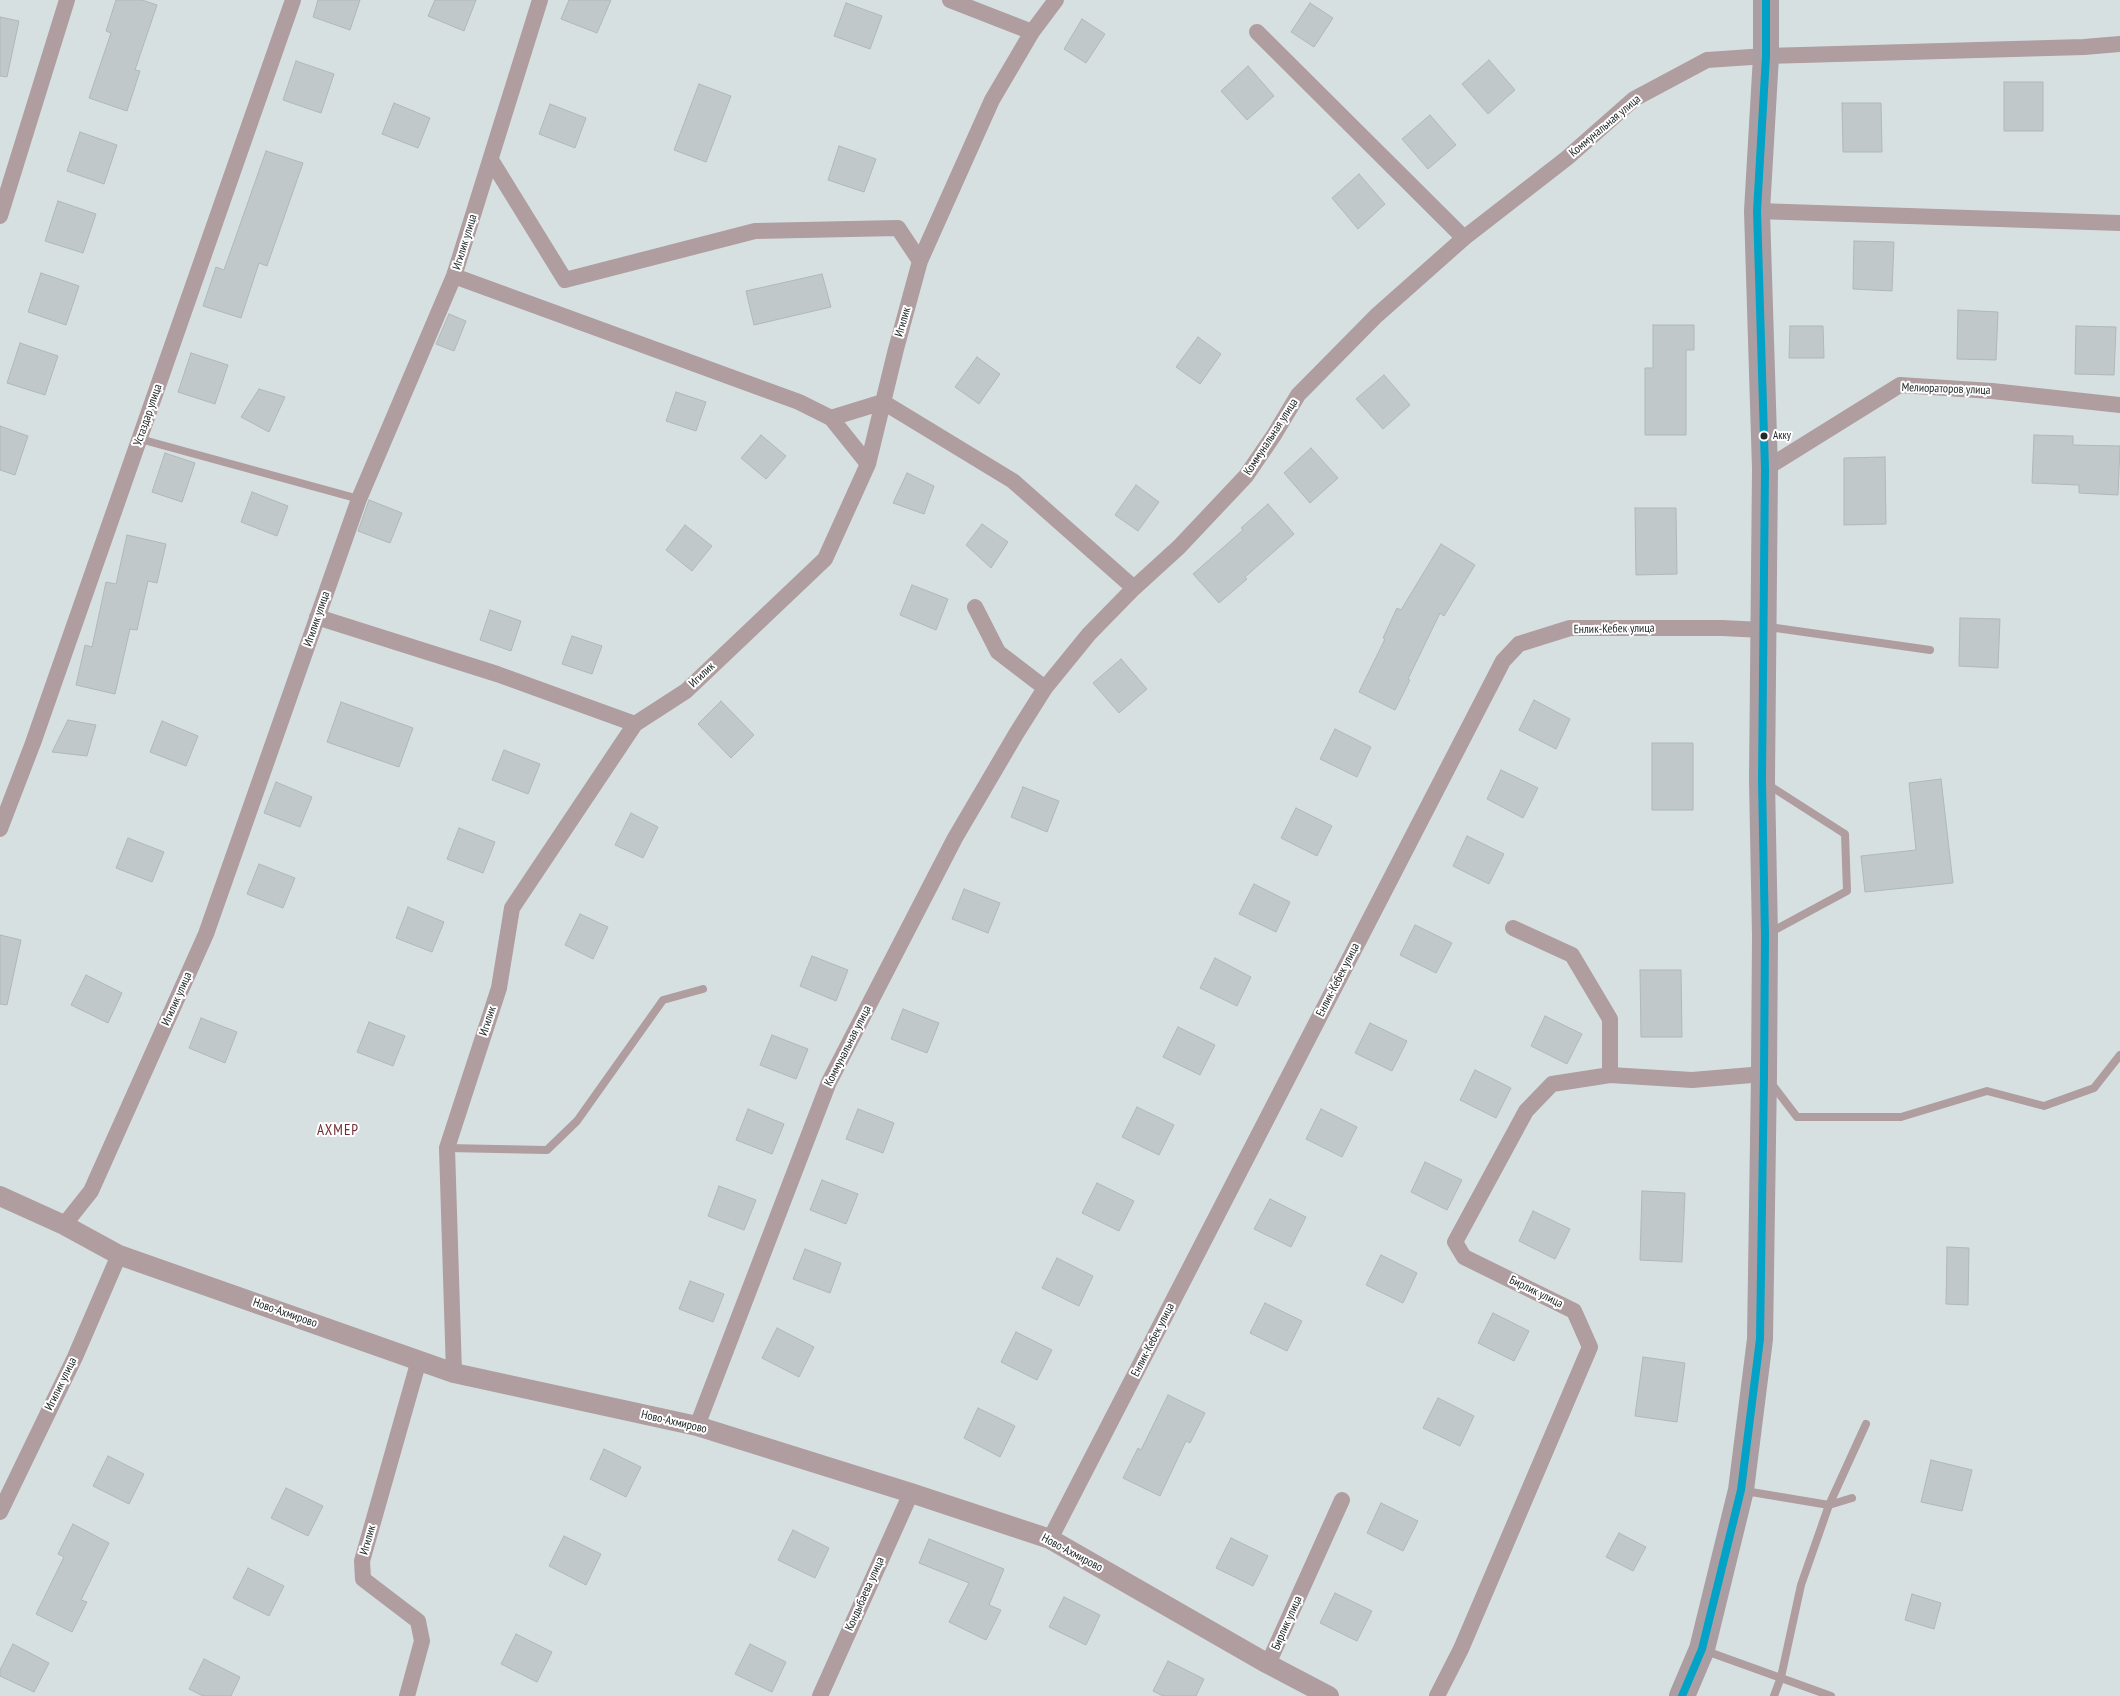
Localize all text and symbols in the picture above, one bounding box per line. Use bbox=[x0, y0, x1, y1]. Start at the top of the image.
street label: Коммунальная улица bbox=[1566, 92, 1644, 160]
street label: Игилик улица bbox=[450, 212, 480, 272]
street label: Игилик bbox=[892, 306, 914, 338]
street label: Мелиораторов улица bbox=[1901, 380, 1991, 398]
street label: Устаздар улица bbox=[131, 382, 165, 448]
street label: Коммунальная улица bbox=[1241, 396, 1301, 478]
place label: Акку bbox=[1773, 429, 1791, 443]
marker: Акку bbox=[1759, 431, 1769, 441]
street label: Игилик улица bbox=[301, 590, 333, 648]
street label: Енлик-Кебек улица bbox=[1573, 621, 1655, 637]
street label: Игилик bbox=[686, 659, 718, 691]
street label: Енлик-Кебек улица bbox=[1313, 941, 1363, 1019]
street label: Игилик улица bbox=[159, 970, 195, 1028]
street label: Коммунальная улица bbox=[821, 1003, 875, 1089]
street label: Игилик bbox=[476, 1004, 500, 1038]
district label: АХМЕР bbox=[316, 1122, 360, 1140]
street label: Бирлик улица bbox=[1507, 1273, 1565, 1311]
street label: Ново-Ахмирово bbox=[251, 1295, 319, 1331]
street label: Енлик-Кебек улица bbox=[1128, 1301, 1178, 1379]
street label: Игилик улица bbox=[42, 1355, 80, 1413]
street label: Ново-Ахмирово bbox=[640, 1407, 708, 1437]
street label: Игилик bbox=[357, 1524, 379, 1556]
street label: Ново-Ахмирово bbox=[1039, 1531, 1105, 1575]
street label: Кондыбаева улица bbox=[842, 1555, 888, 1633]
street label: Бирлик улица bbox=[1269, 1594, 1305, 1652]

